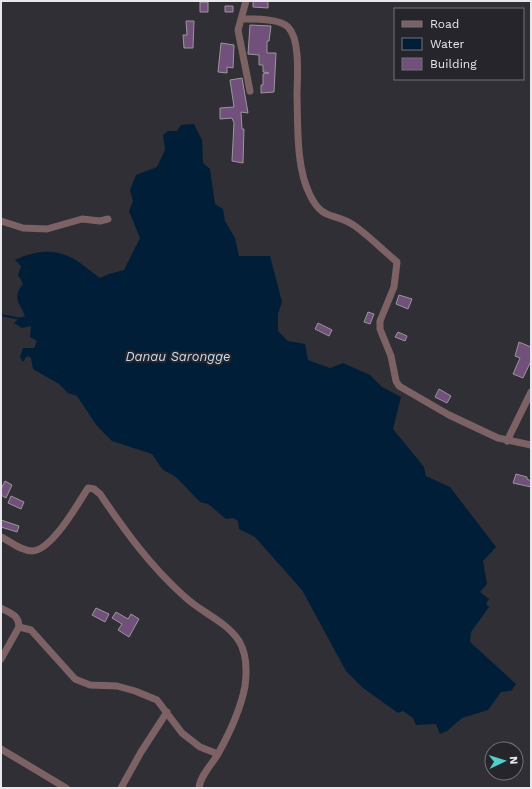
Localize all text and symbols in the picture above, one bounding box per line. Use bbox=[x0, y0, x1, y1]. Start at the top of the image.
legend bbox=[394, 8, 524, 80]
text: Road bbox=[430, 17, 459, 31]
text: Water bbox=[430, 37, 465, 51]
text: Building bbox=[430, 57, 477, 71]
water label: Danau Sarongge bbox=[125, 349, 231, 364]
north arrow bbox=[484, 741, 524, 781]
text: N bbox=[507, 756, 520, 765]

